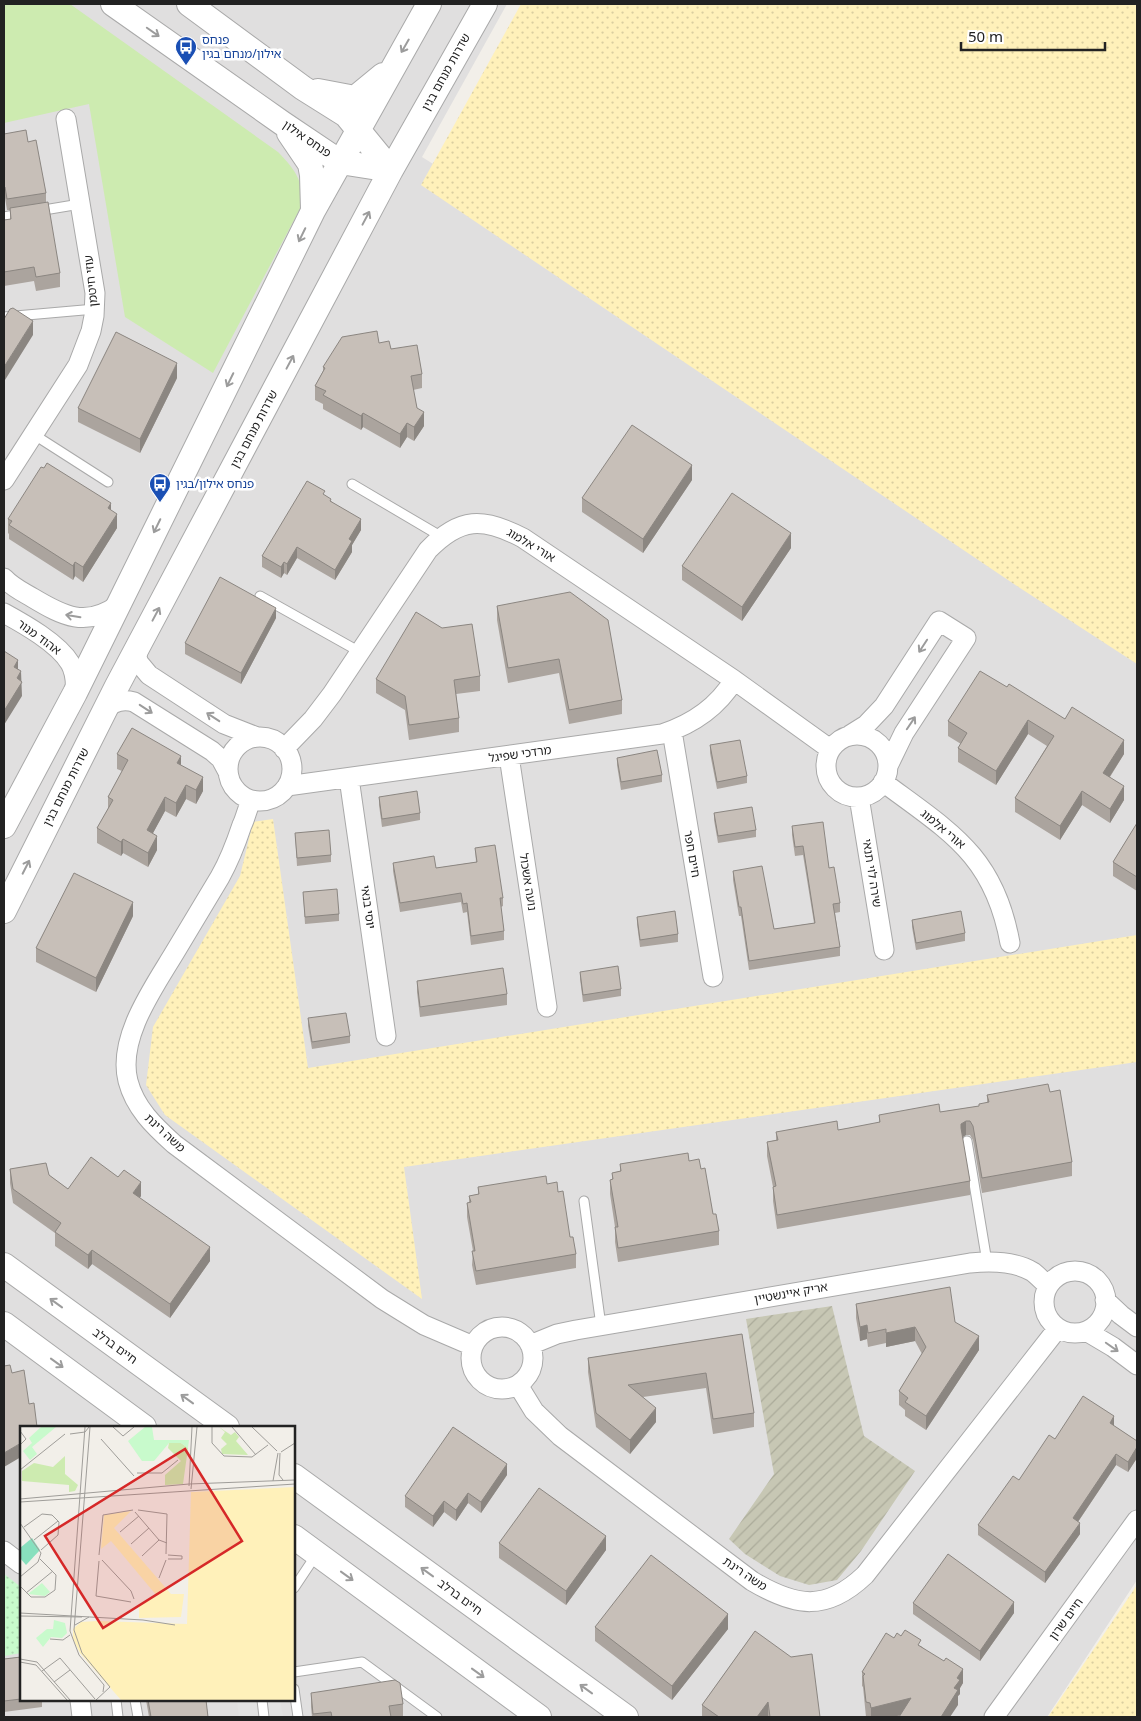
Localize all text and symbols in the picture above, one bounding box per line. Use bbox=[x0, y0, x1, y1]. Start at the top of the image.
scale bar bbox=[961, 20, 1105, 52]
text: 50 m bbox=[968, 26, 1003, 46]
one-way arrow bbox=[146, 27, 160, 37]
street label: שדרות מנחם בגין bbox=[417, 30, 474, 114]
place label: פנחס אילון/מנחם בגין bbox=[202, 31, 282, 62]
bus stop icon: פנחס אילון/מנחם בגין bbox=[174, 35, 198, 66]
one-way arrow bbox=[399, 38, 409, 53]
street label: פנחס אילון bbox=[280, 116, 335, 161]
one-way arrow bbox=[361, 211, 371, 226]
one-way arrow bbox=[297, 227, 306, 242]
street label: עוזי חיטמן bbox=[79, 254, 102, 308]
one-way arrow bbox=[285, 355, 295, 370]
one-way arrow bbox=[224, 372, 234, 387]
street label: שדרות מנחם בגין bbox=[226, 387, 281, 471]
bus stop icon: פנחס אילון/בגין bbox=[148, 472, 172, 503]
place label: פנחס אילון/בגין bbox=[176, 475, 254, 492]
one-way arrow bbox=[152, 518, 162, 533]
street label: אורי אלמוג bbox=[504, 523, 559, 566]
one-way arrow bbox=[151, 606, 161, 621]
one-way arrow bbox=[65, 611, 81, 621]
street label: אהוד מנור bbox=[14, 615, 65, 659]
one-way arrow bbox=[918, 639, 928, 653]
one-way arrow bbox=[139, 704, 153, 714]
one-way arrow bbox=[206, 712, 220, 722]
one-way arrow bbox=[905, 716, 916, 730]
street label: מרדכי שפיגל bbox=[488, 741, 552, 766]
street label: שדרות מנחם בגין bbox=[38, 744, 93, 829]
street label: אורי אלמוג bbox=[917, 805, 970, 853]
street label: חיים חפר bbox=[680, 829, 705, 879]
street label: שירה לוי תנאי bbox=[859, 837, 886, 908]
street label: נועה אשכול bbox=[516, 852, 541, 912]
one-way arrow bbox=[22, 860, 31, 875]
street label: יוסי בנאי bbox=[357, 884, 380, 930]
street label: משה רינת bbox=[141, 1109, 189, 1156]
street label: אריק איינשטיין bbox=[753, 1278, 829, 1307]
one-way arrow bbox=[49, 1298, 63, 1308]
street label: חיים ברלב bbox=[89, 1324, 141, 1368]
one-way arrow bbox=[1105, 1342, 1119, 1352]
one-way arrow bbox=[50, 1358, 64, 1368]
one-way arrow bbox=[181, 1393, 194, 1404]
inset map bbox=[20, 1426, 295, 1701]
street label: משה רינת bbox=[720, 1553, 771, 1595]
one-way arrow bbox=[420, 1567, 434, 1578]
one-way arrow bbox=[340, 1571, 354, 1581]
street label: חיים ברלב bbox=[434, 1575, 486, 1619]
street label: חיים שרון bbox=[1044, 1594, 1087, 1643]
one-way arrow bbox=[471, 1667, 484, 1678]
one-way arrow bbox=[580, 1683, 593, 1694]

